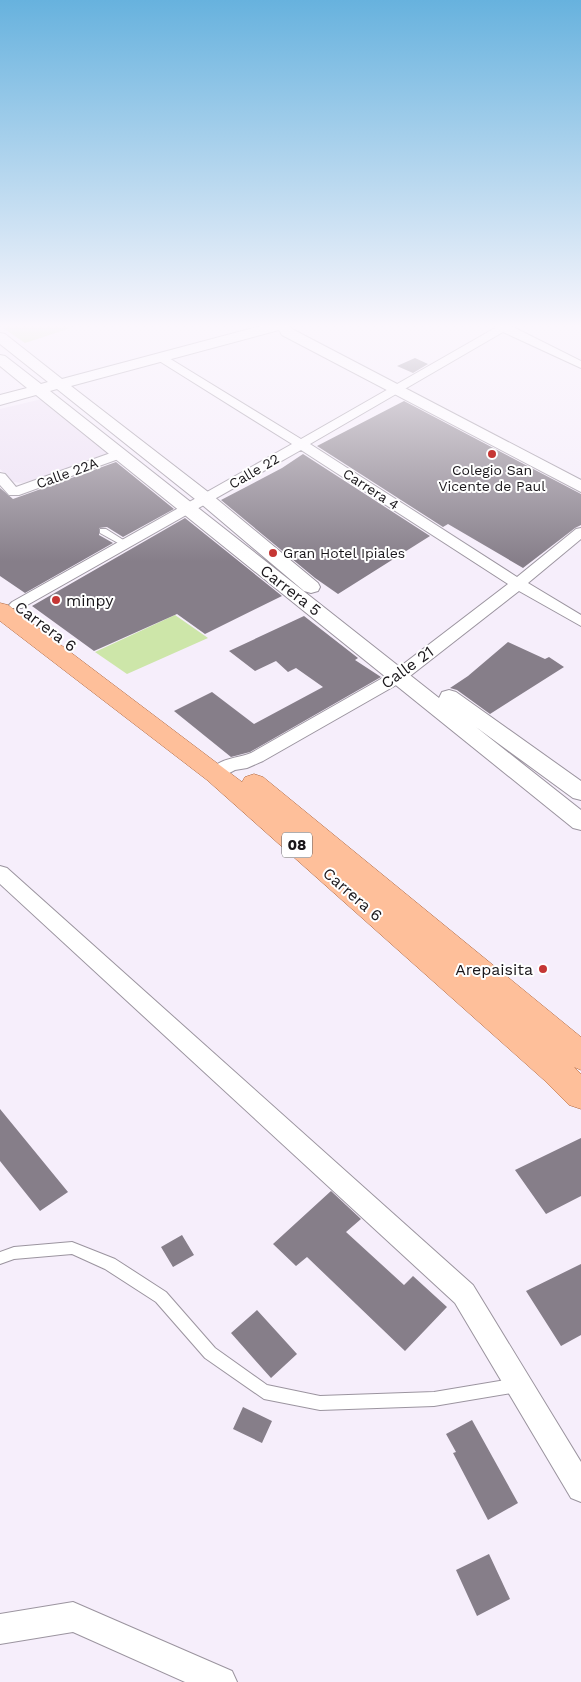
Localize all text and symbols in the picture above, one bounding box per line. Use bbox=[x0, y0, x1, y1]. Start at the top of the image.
marker: Colegio San Vicente de Paul bbox=[486, 448, 498, 460]
street label: Calle 22 bbox=[226, 450, 282, 492]
street label: Calle 22A bbox=[34, 454, 100, 492]
place label: Colegio San Vicente de Paul bbox=[438, 462, 546, 494]
street label: Carrera 4 bbox=[340, 465, 402, 513]
place label: Gran Hotel Ipiales bbox=[283, 545, 405, 561]
marker: Gran Hotel Ipiales bbox=[267, 547, 279, 559]
street label: Carrera 5 bbox=[257, 561, 325, 620]
place label: minpy bbox=[66, 591, 114, 610]
marker: minpy bbox=[50, 594, 62, 606]
street label: Carrera 6 bbox=[11, 597, 80, 656]
street label: Calle 21 bbox=[377, 642, 437, 693]
road number: 08 bbox=[282, 832, 312, 858]
street label: Carrera 6 bbox=[319, 864, 386, 925]
place label: Arepaisita bbox=[455, 960, 533, 979]
marker: Arepaisita bbox=[537, 963, 549, 975]

